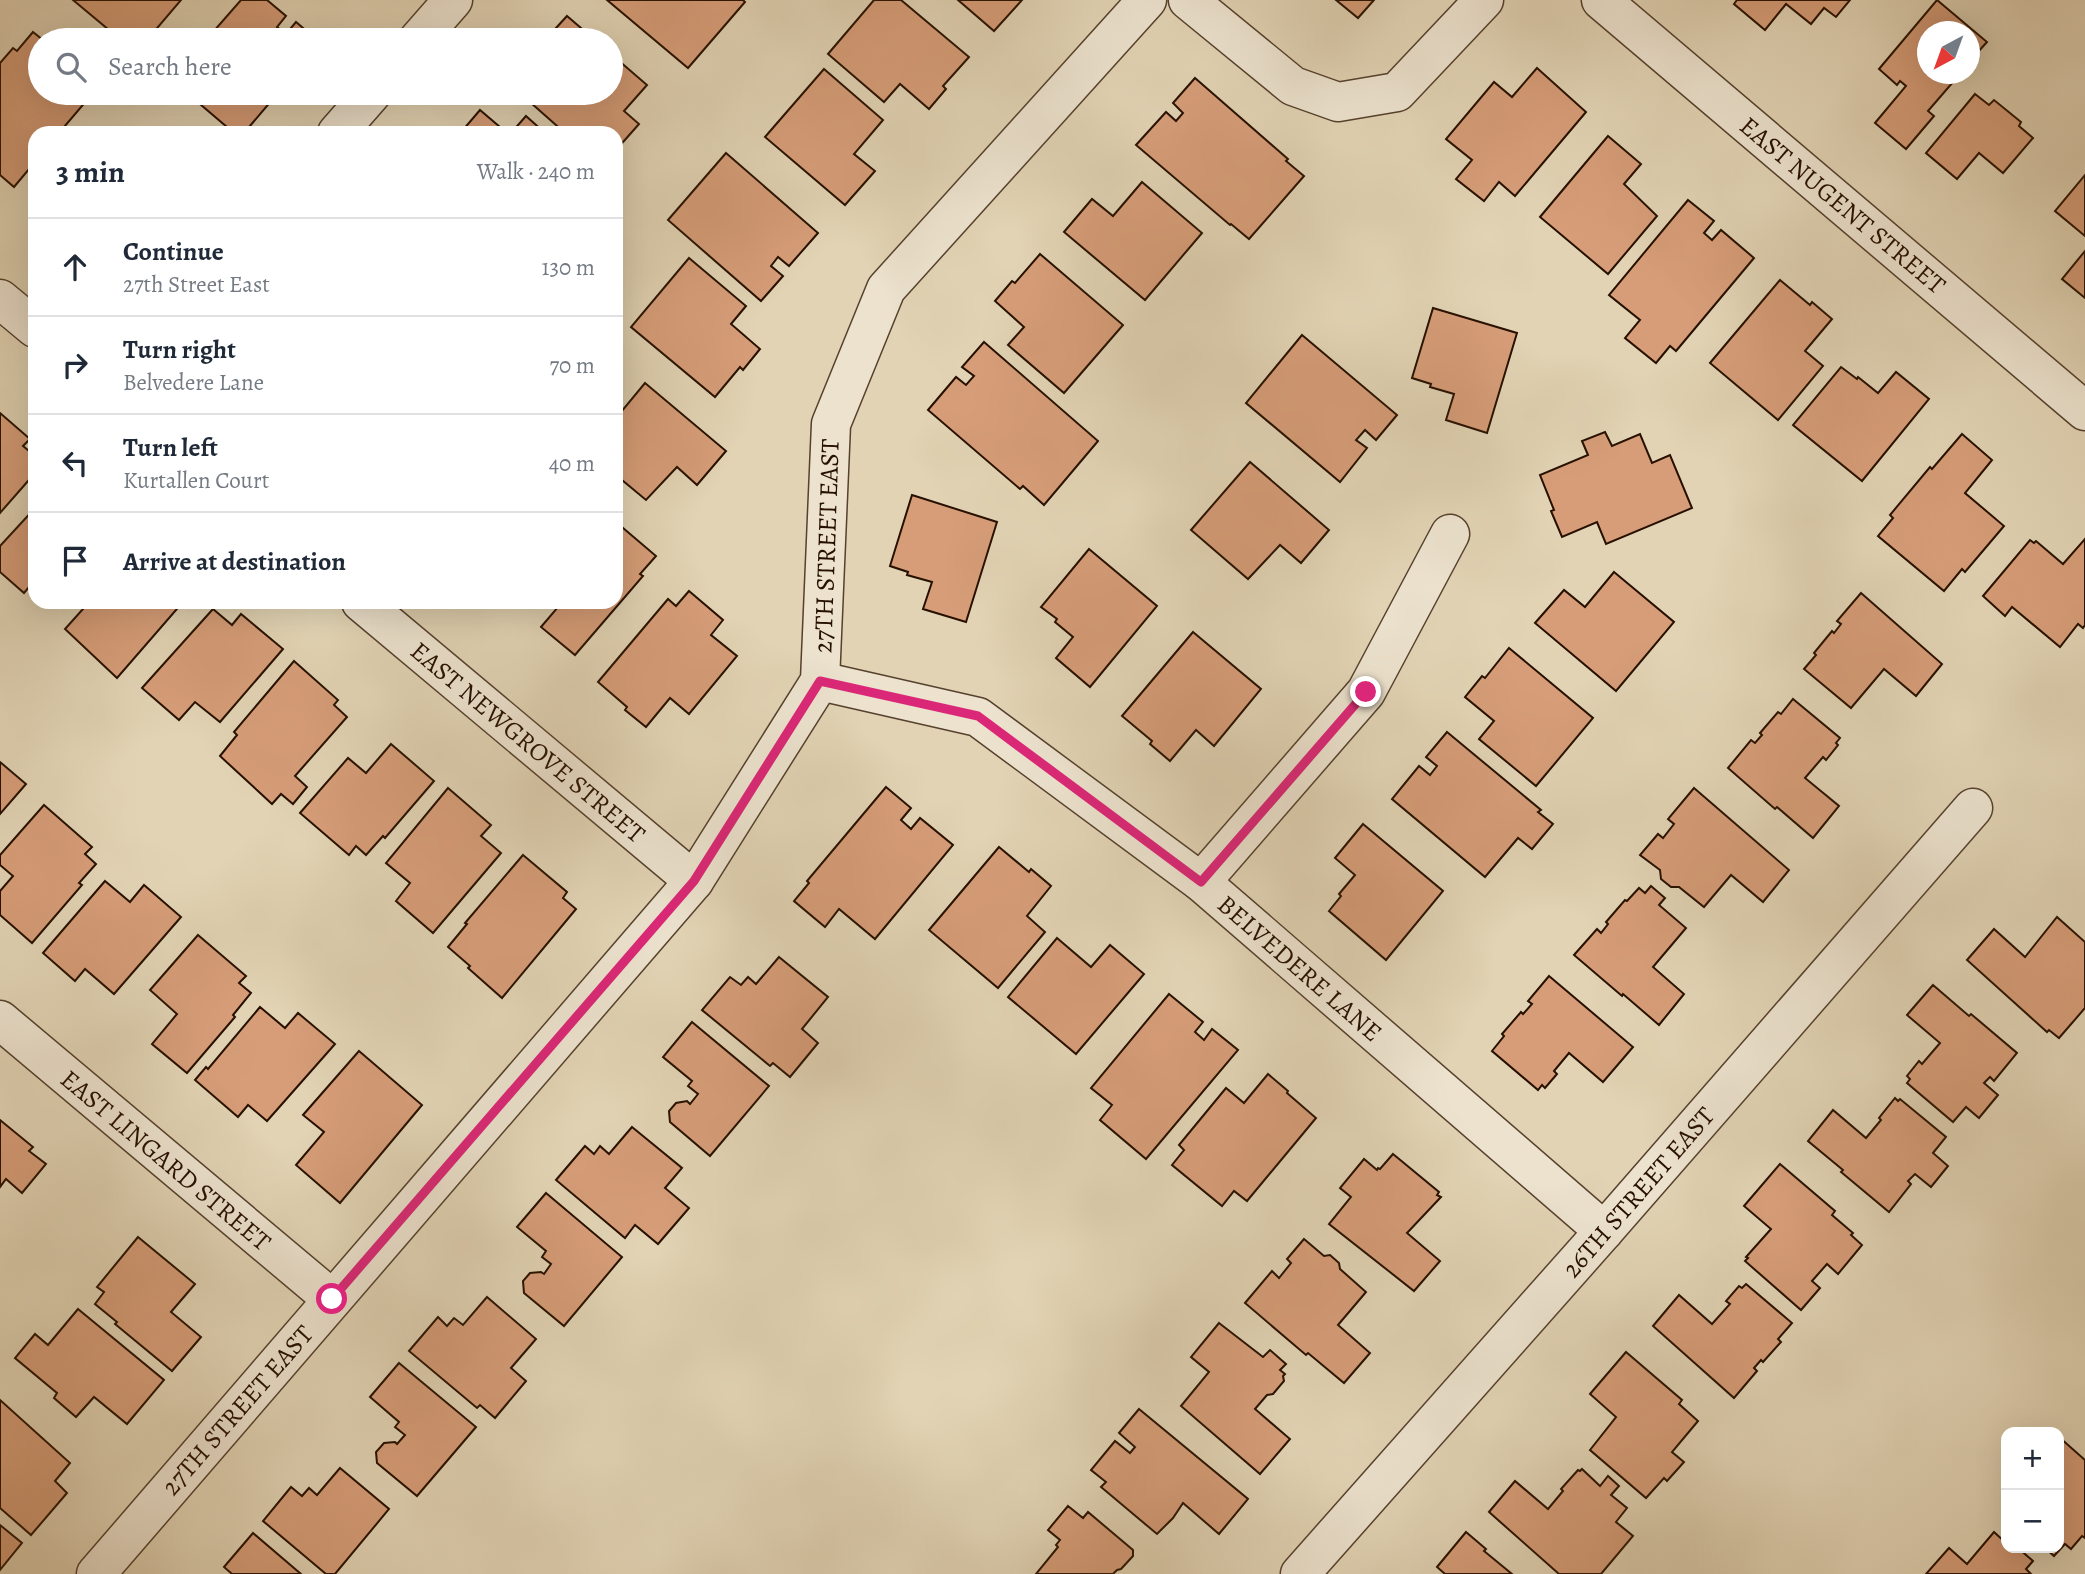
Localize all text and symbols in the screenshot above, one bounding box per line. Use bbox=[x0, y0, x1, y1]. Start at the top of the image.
north arrow bbox=[1917, 21, 1980, 84]
search box bbox=[28, 28, 623, 105]
icon: search bbox=[52, 48, 90, 86]
text: Search here bbox=[108, 49, 232, 84]
street label: EAST NUGENT STREET bbox=[1732, 109, 1953, 302]
text: 3 min bbox=[56, 152, 125, 192]
text: Walk · 240 m bbox=[477, 156, 595, 187]
text: Continue bbox=[123, 234, 224, 269]
icon: ahead bbox=[56, 248, 94, 286]
text: 130 m bbox=[542, 252, 595, 283]
text: 27th Street East bbox=[123, 269, 270, 300]
text: Turn right bbox=[123, 332, 236, 367]
icon: right bbox=[56, 346, 94, 384]
text: 70 m bbox=[549, 350, 595, 381]
text: Belvedere Lane bbox=[123, 367, 264, 398]
text: Turn left bbox=[123, 430, 218, 465]
street label: 27TH STREET EAST bbox=[805, 438, 848, 654]
icon: left bbox=[56, 444, 94, 482]
text: 40 m bbox=[549, 448, 595, 479]
text: Kurtallen Court bbox=[123, 465, 269, 496]
icon: arrive bbox=[56, 542, 94, 580]
text: Arrive at destination bbox=[123, 544, 346, 579]
street label: EAST NEWGROVE STREET bbox=[403, 634, 653, 851]
route end bbox=[1350, 676, 1381, 707]
street label: BELVEDERE LANE bbox=[1210, 887, 1389, 1050]
street label: EAST LINGARD STREET bbox=[53, 1062, 278, 1259]
street label: 26TH STREET EAST bbox=[1554, 1099, 1722, 1285]
route start bbox=[316, 1283, 347, 1314]
street label: 27TH STREET EAST bbox=[154, 1318, 321, 1503]
map controls bbox=[2001, 1427, 2064, 1553]
button: + bbox=[2001, 1427, 2064, 1490]
button: − bbox=[2001, 1490, 2064, 1553]

